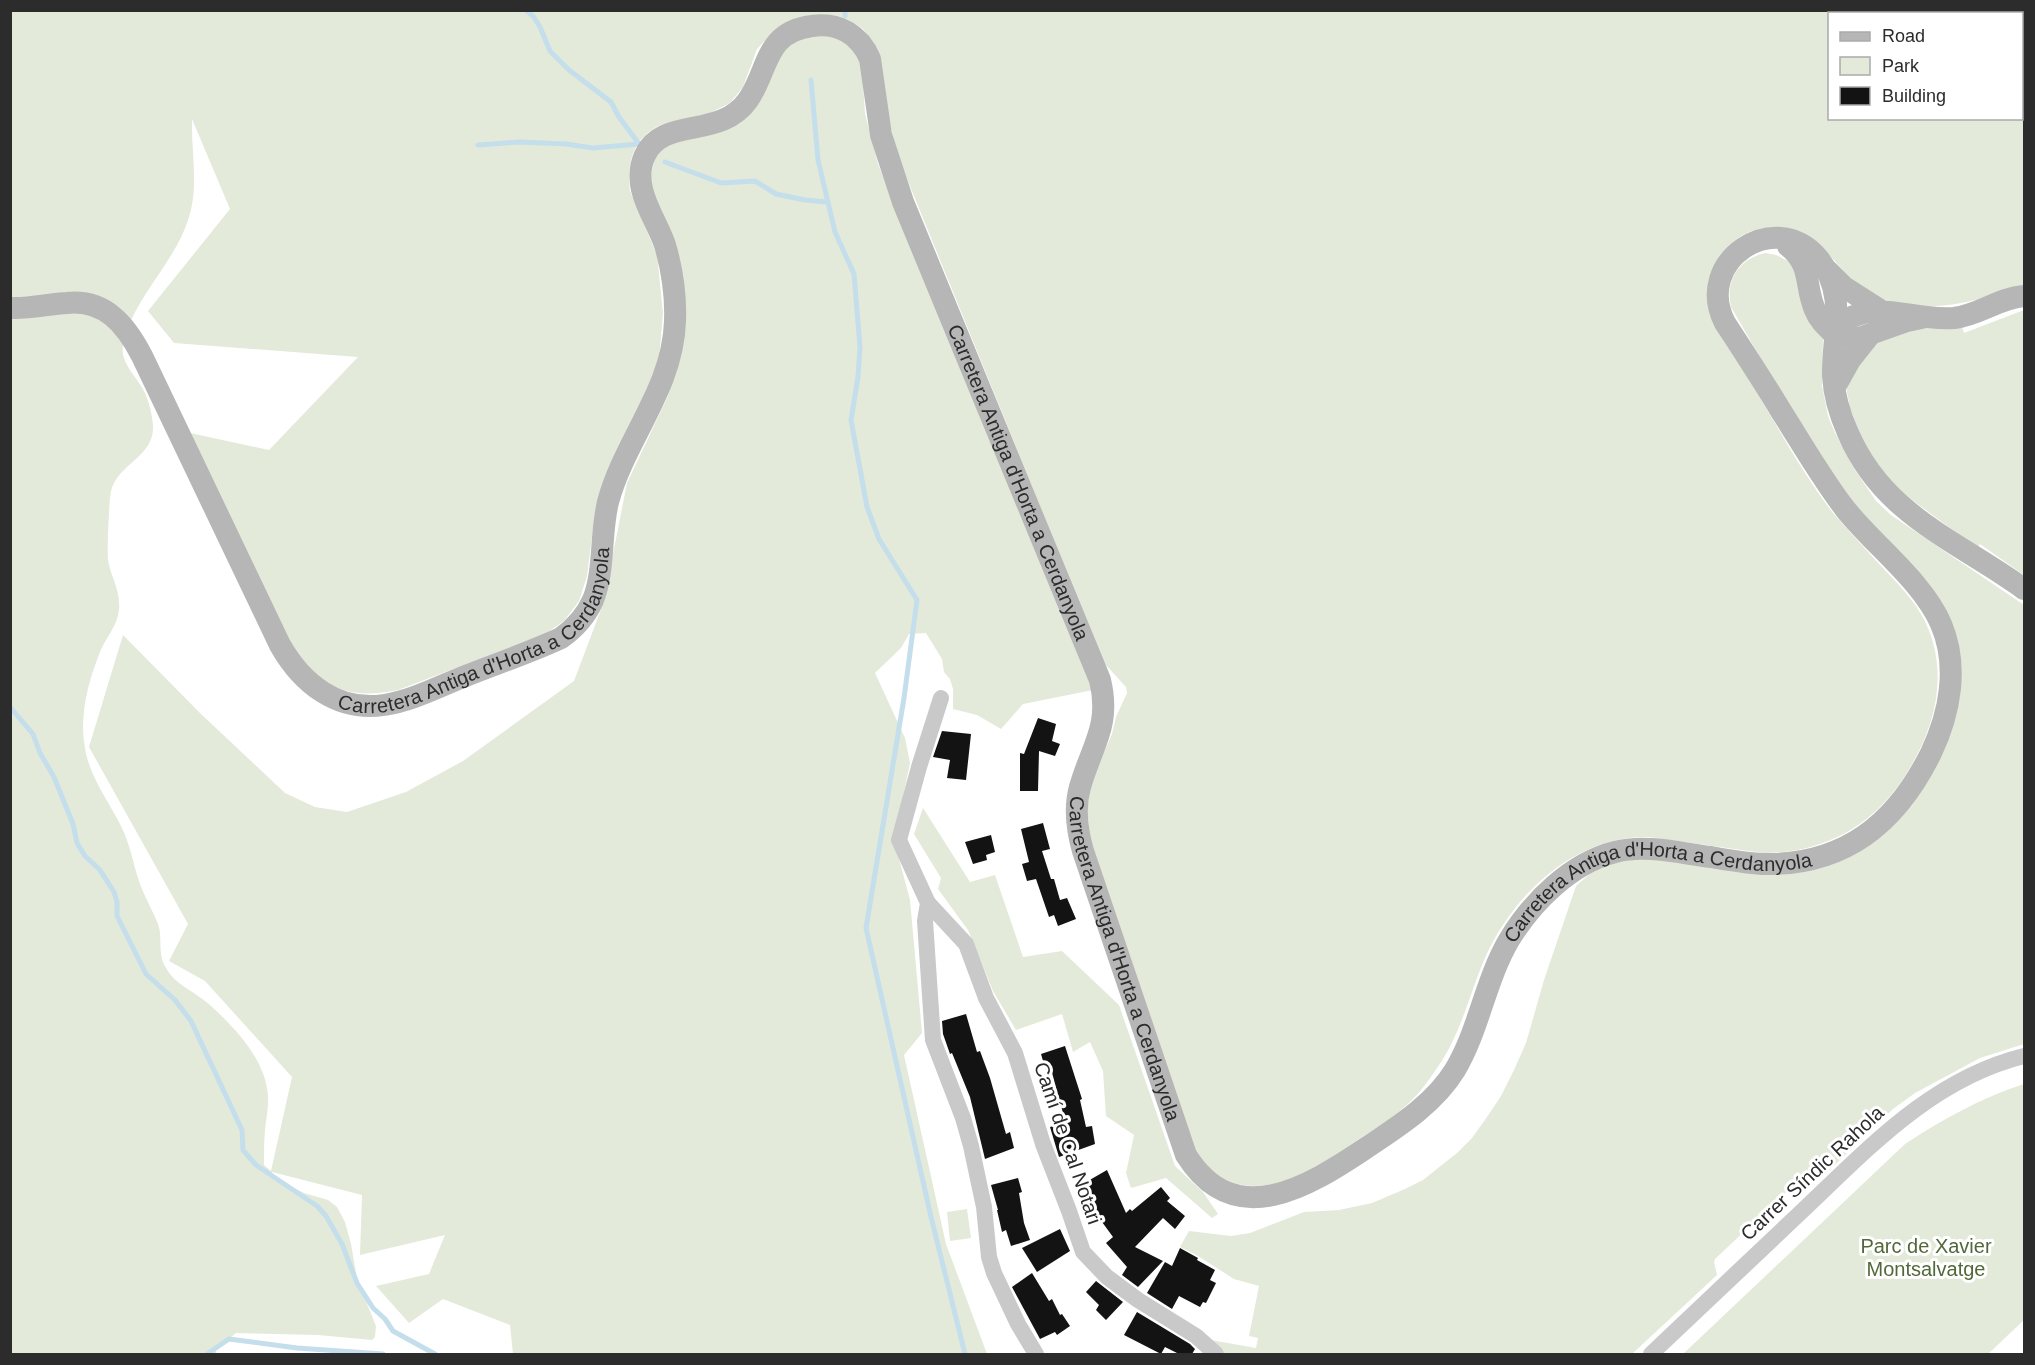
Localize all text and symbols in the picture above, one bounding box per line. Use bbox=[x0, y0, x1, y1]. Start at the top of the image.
legend bbox=[1828, 12, 2023, 120]
text: Road bbox=[1882, 26, 1925, 46]
text: Park bbox=[1882, 56, 1920, 76]
text: Building bbox=[1882, 86, 1946, 106]
street label: Carretera Antiga d'Horta a Cerdanyola bbox=[944, 321, 1094, 644]
street label: Carretera Antiga d'Horta a Cerdanyola bbox=[335, 545, 613, 717]
street label: Carretera Antiga d'Horta a Cerdanyola bbox=[1065, 795, 1185, 1125]
street label: Carretera Antiga d'Horta a Cerdanyola bbox=[1499, 838, 1815, 947]
street label: Camí de Cal Notari bbox=[1030, 1059, 1106, 1227]
street label: Carrer Síndic Rahola bbox=[1736, 1101, 1888, 1245]
park label: Parc de Xavier Montsalvatge bbox=[1860, 1235, 1992, 1280]

